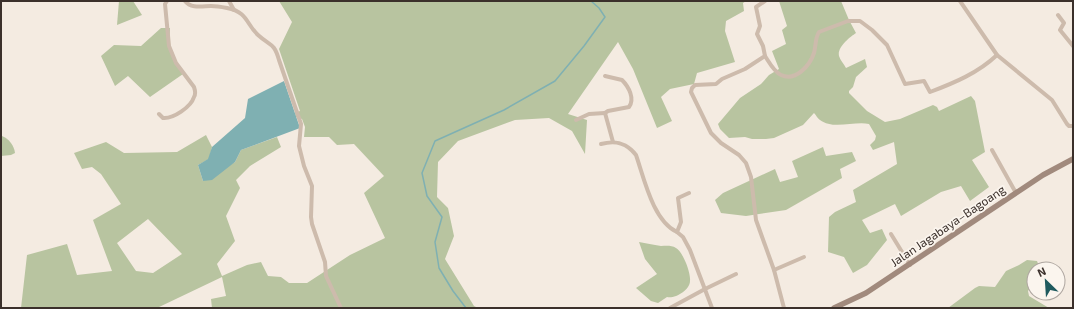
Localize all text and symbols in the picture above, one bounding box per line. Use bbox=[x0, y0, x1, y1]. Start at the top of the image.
street label: Jalan Jagabaya–Bagoang bbox=[887, 181, 1008, 269]
north arrow bbox=[1026, 261, 1066, 301]
text: N bbox=[1035, 264, 1048, 279]

